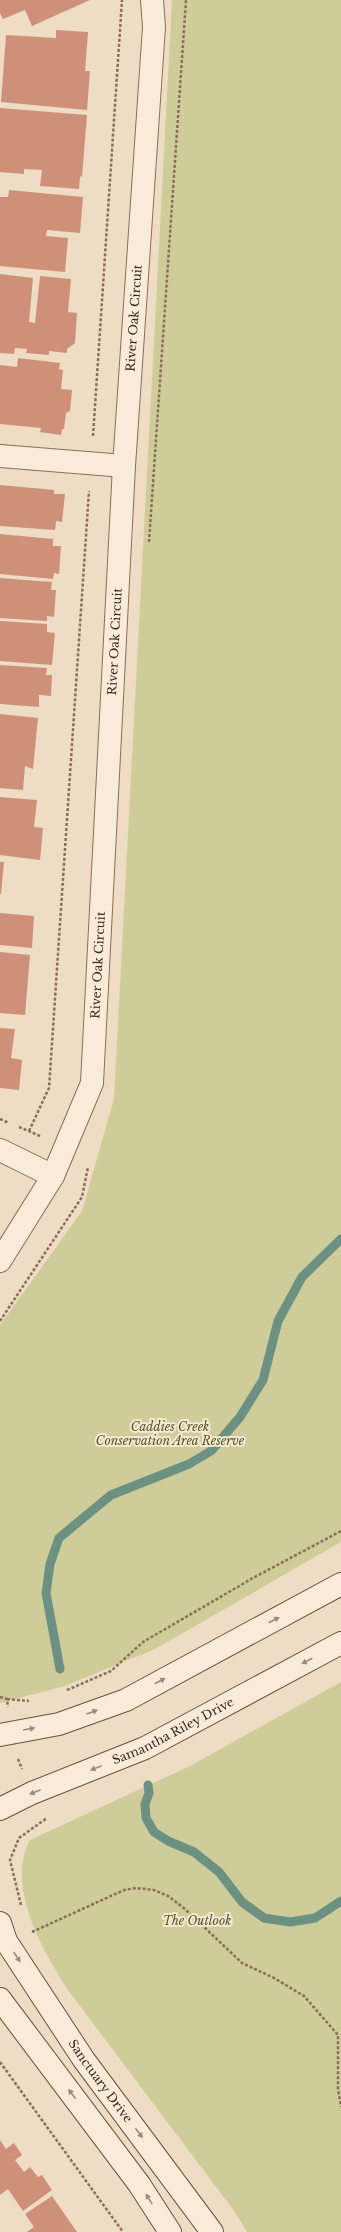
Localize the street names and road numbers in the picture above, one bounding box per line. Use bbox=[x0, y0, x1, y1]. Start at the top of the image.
street label: River Oak Circuit bbox=[122, 264, 145, 372]
street label: River Oak Circuit bbox=[104, 587, 125, 696]
street label: River Oak Circuit bbox=[87, 911, 108, 1019]
street label: Samantha Riley Drive bbox=[110, 1694, 236, 1767]
street label: Sanctuary Drive bbox=[66, 2036, 136, 2126]

